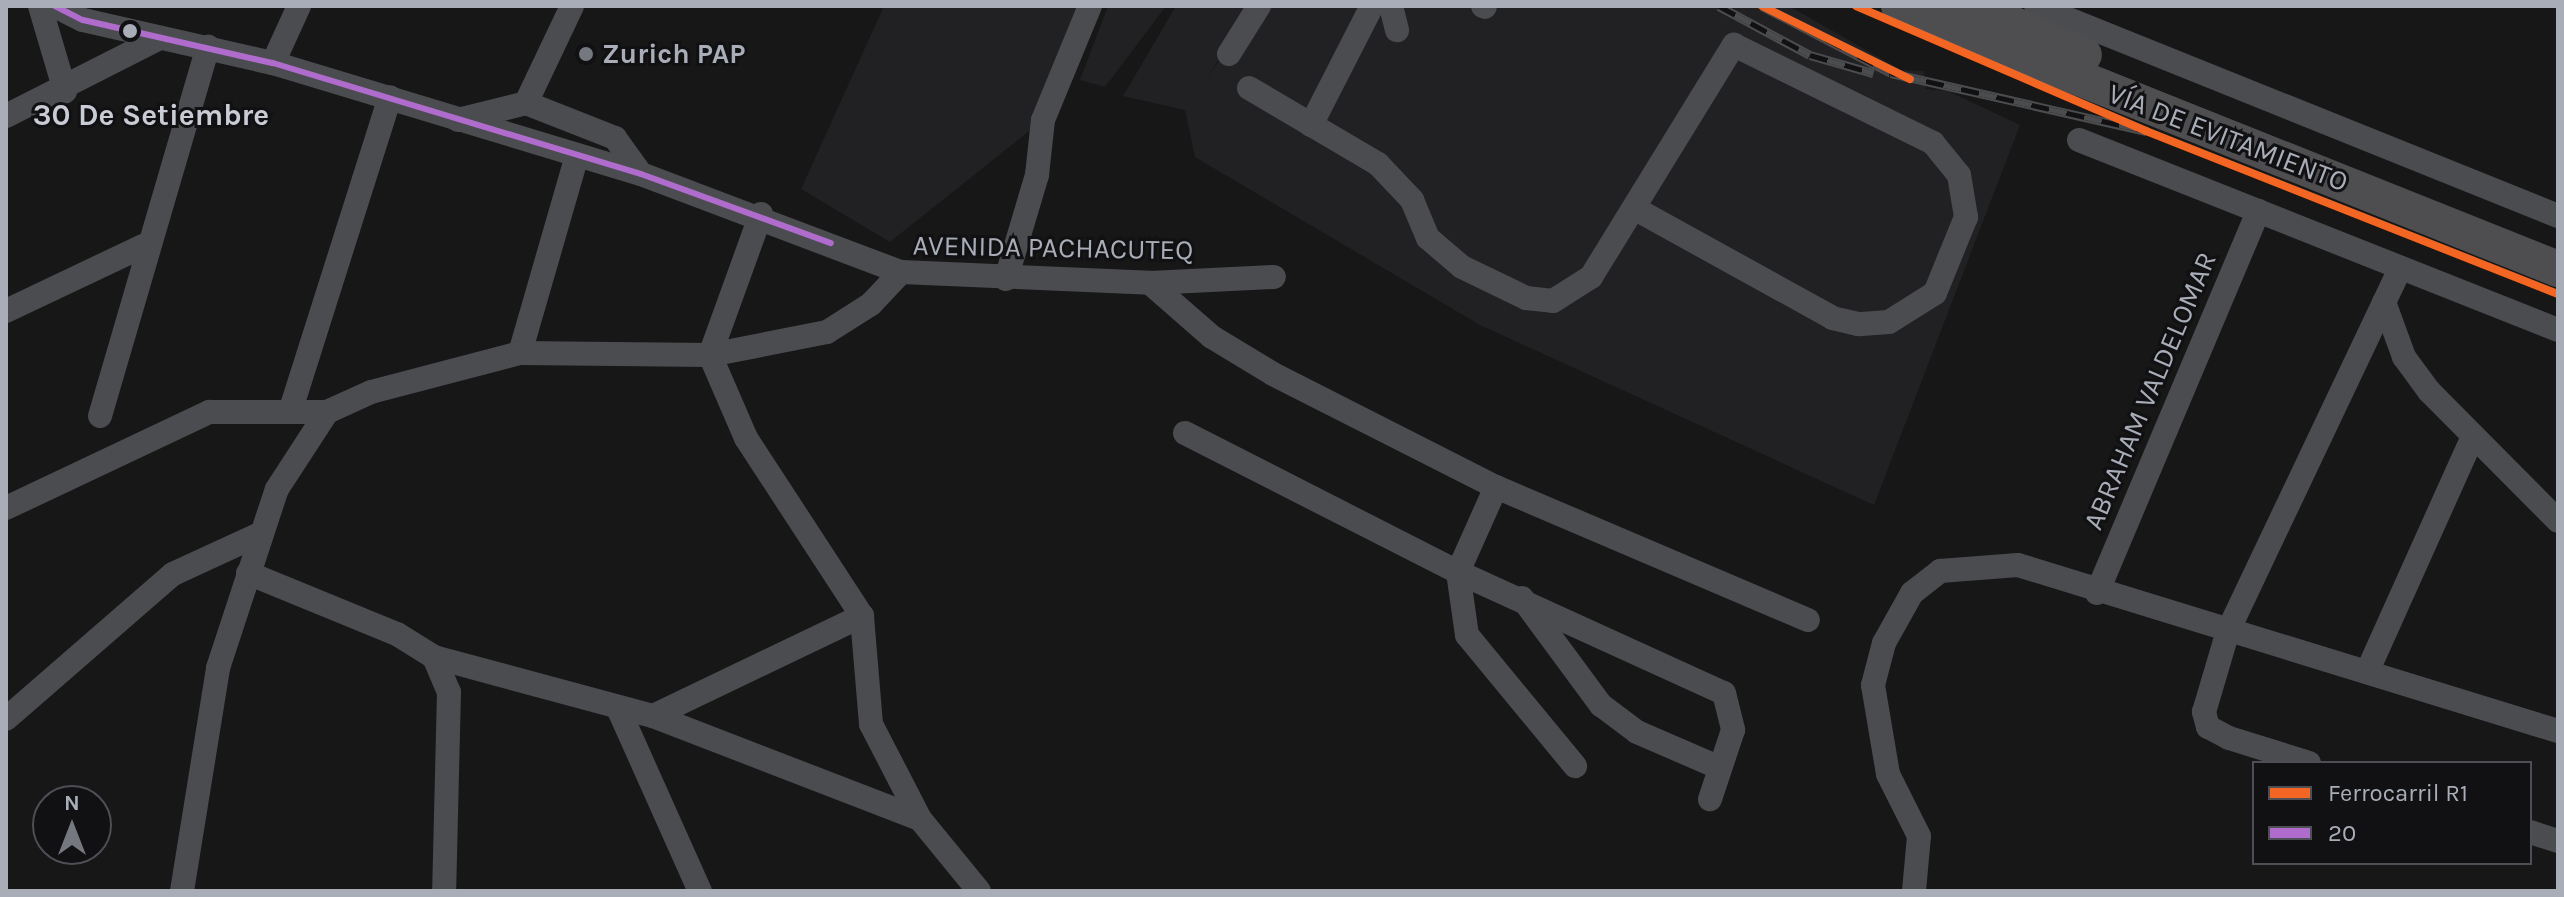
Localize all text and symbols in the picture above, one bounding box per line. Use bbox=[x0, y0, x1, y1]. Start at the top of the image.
unlabelled marker bbox=[122, 23, 138, 39]
place label: Zurich PAP bbox=[602, 37, 746, 71]
marker: Zurich PAP bbox=[577, 45, 595, 63]
street label: VÍA DE EVITAMIENTO bbox=[2103, 77, 2353, 199]
district label: 30 De Setiembre bbox=[33, 97, 269, 133]
street label: AVENIDA PACHACUTEQ bbox=[912, 229, 1194, 267]
street label: ABRAHAM VALDELOMAR bbox=[2076, 247, 2224, 535]
legend bbox=[2252, 761, 2532, 865]
text: Ferrocarril R1 bbox=[2328, 779, 2468, 807]
north arrow bbox=[32, 785, 112, 865]
text: N bbox=[64, 790, 80, 816]
text: 20 bbox=[2328, 819, 2356, 847]

